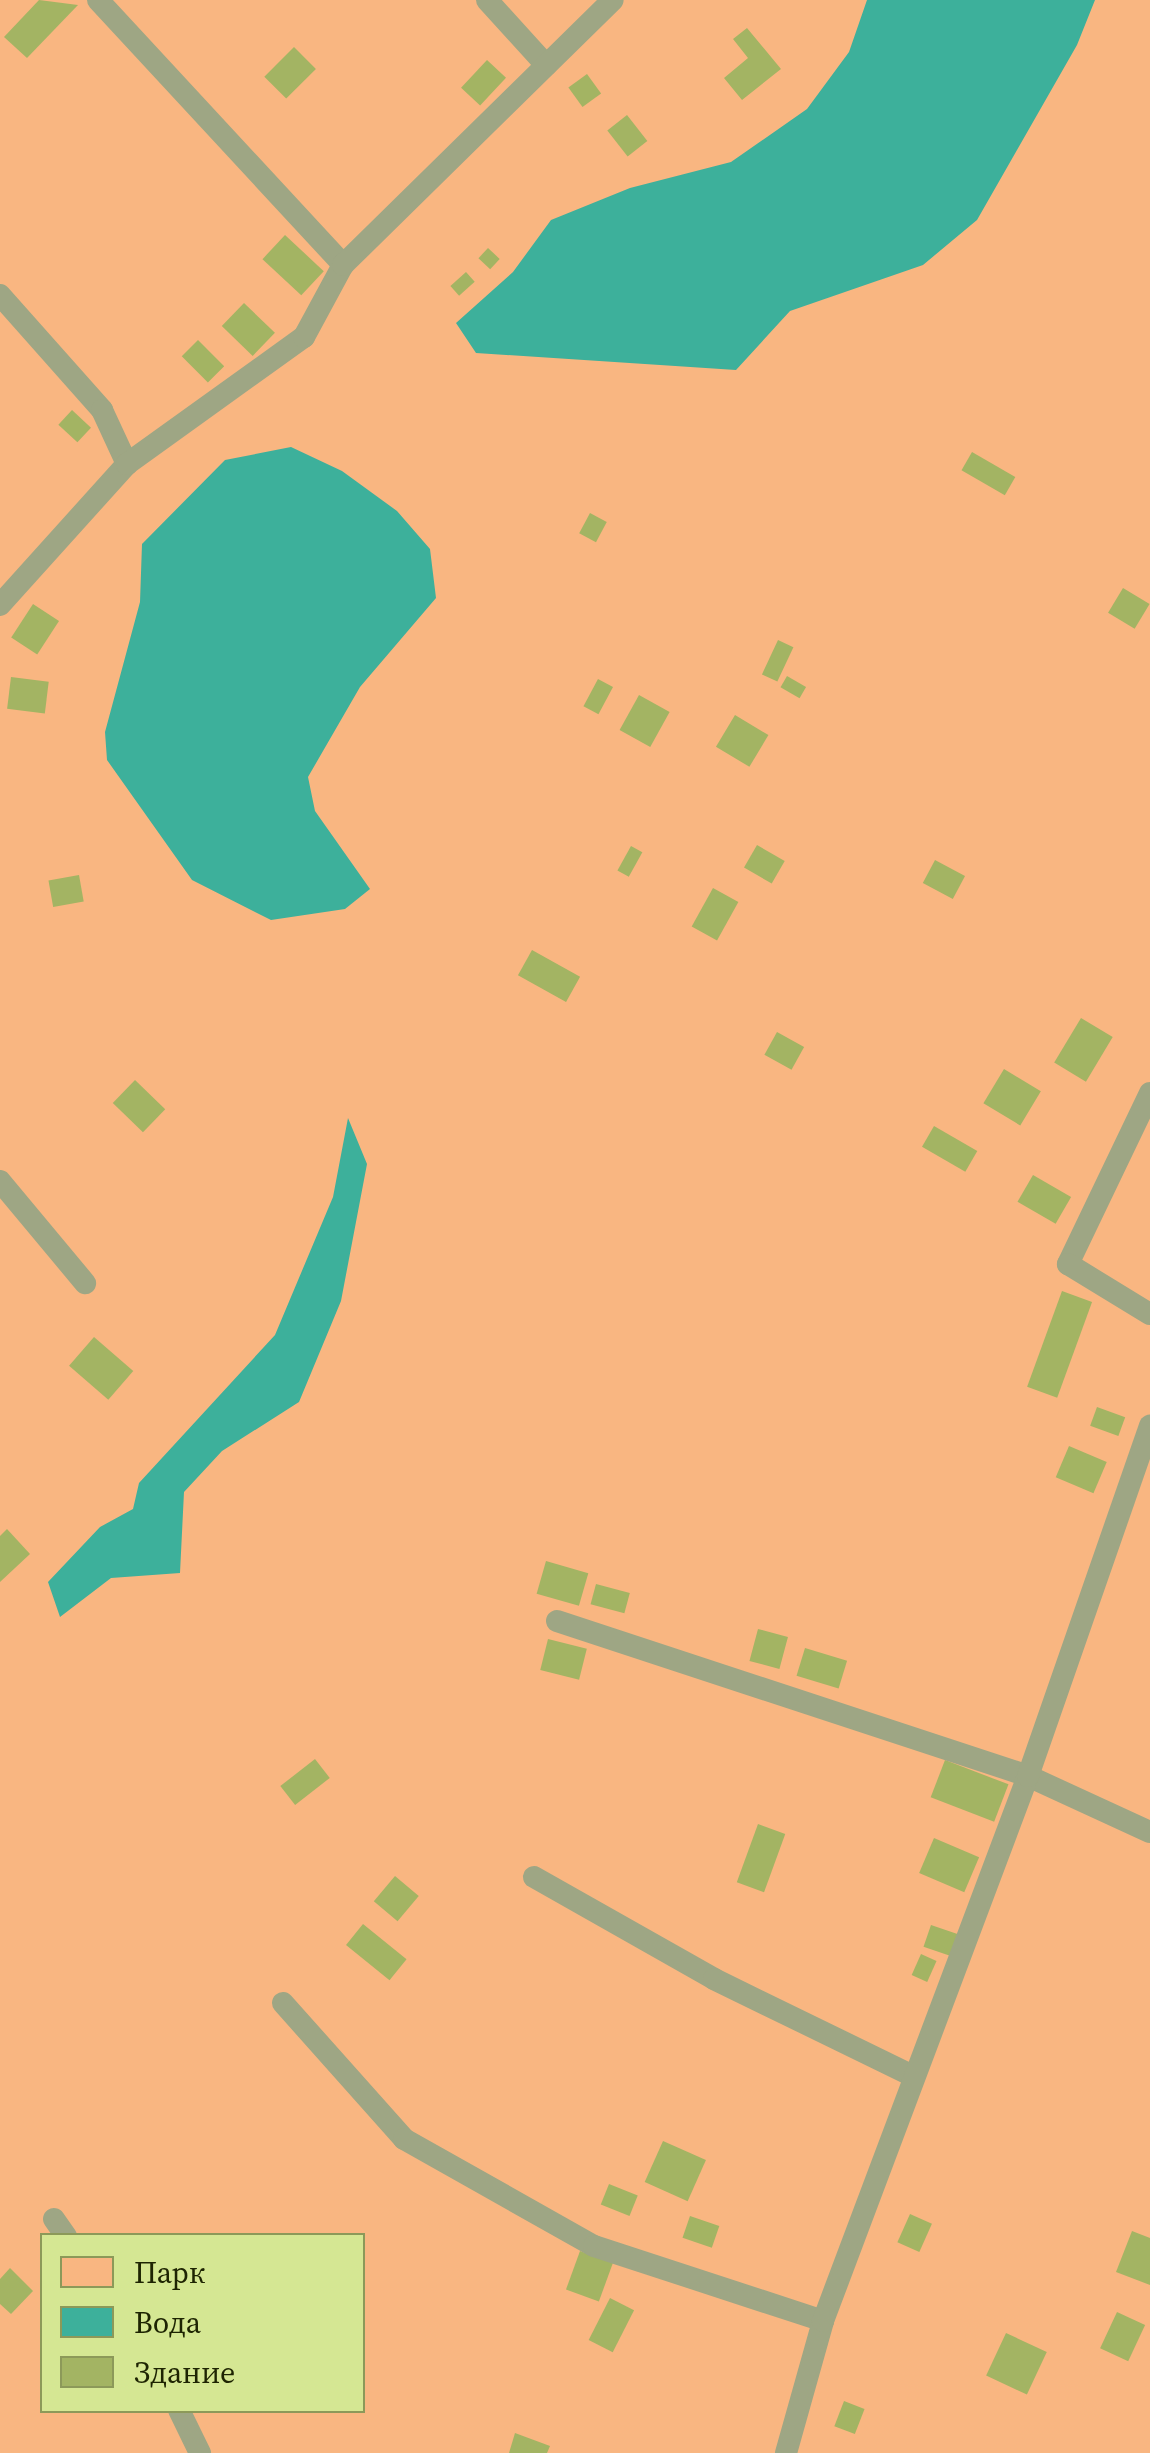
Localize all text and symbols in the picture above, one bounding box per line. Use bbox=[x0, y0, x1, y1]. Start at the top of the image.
legend bbox=[40, 2233, 365, 2413]
text: Парк bbox=[134, 2252, 205, 2293]
text: Вода bbox=[134, 2302, 201, 2343]
text: Здание bbox=[134, 2352, 235, 2393]

